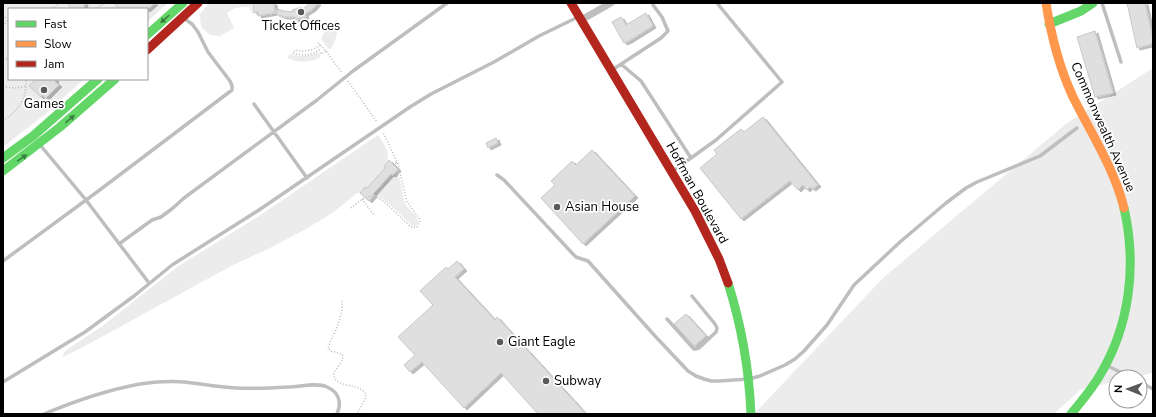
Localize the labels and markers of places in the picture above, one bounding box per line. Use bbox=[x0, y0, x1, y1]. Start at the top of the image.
marker: Ticket Offices bbox=[296, 7, 306, 17]
place label: Ticket Offices bbox=[262, 17, 340, 35]
marker: Games bbox=[39, 85, 49, 95]
place label: Games bbox=[24, 95, 64, 113]
place label: Asian House bbox=[565, 198, 639, 216]
marker: Asian House bbox=[552, 202, 562, 212]
place label: Giant Eagle bbox=[508, 333, 575, 351]
marker: Giant Eagle bbox=[495, 337, 505, 347]
place label: Subway bbox=[554, 372, 601, 390]
marker: Subway bbox=[541, 376, 551, 386]

